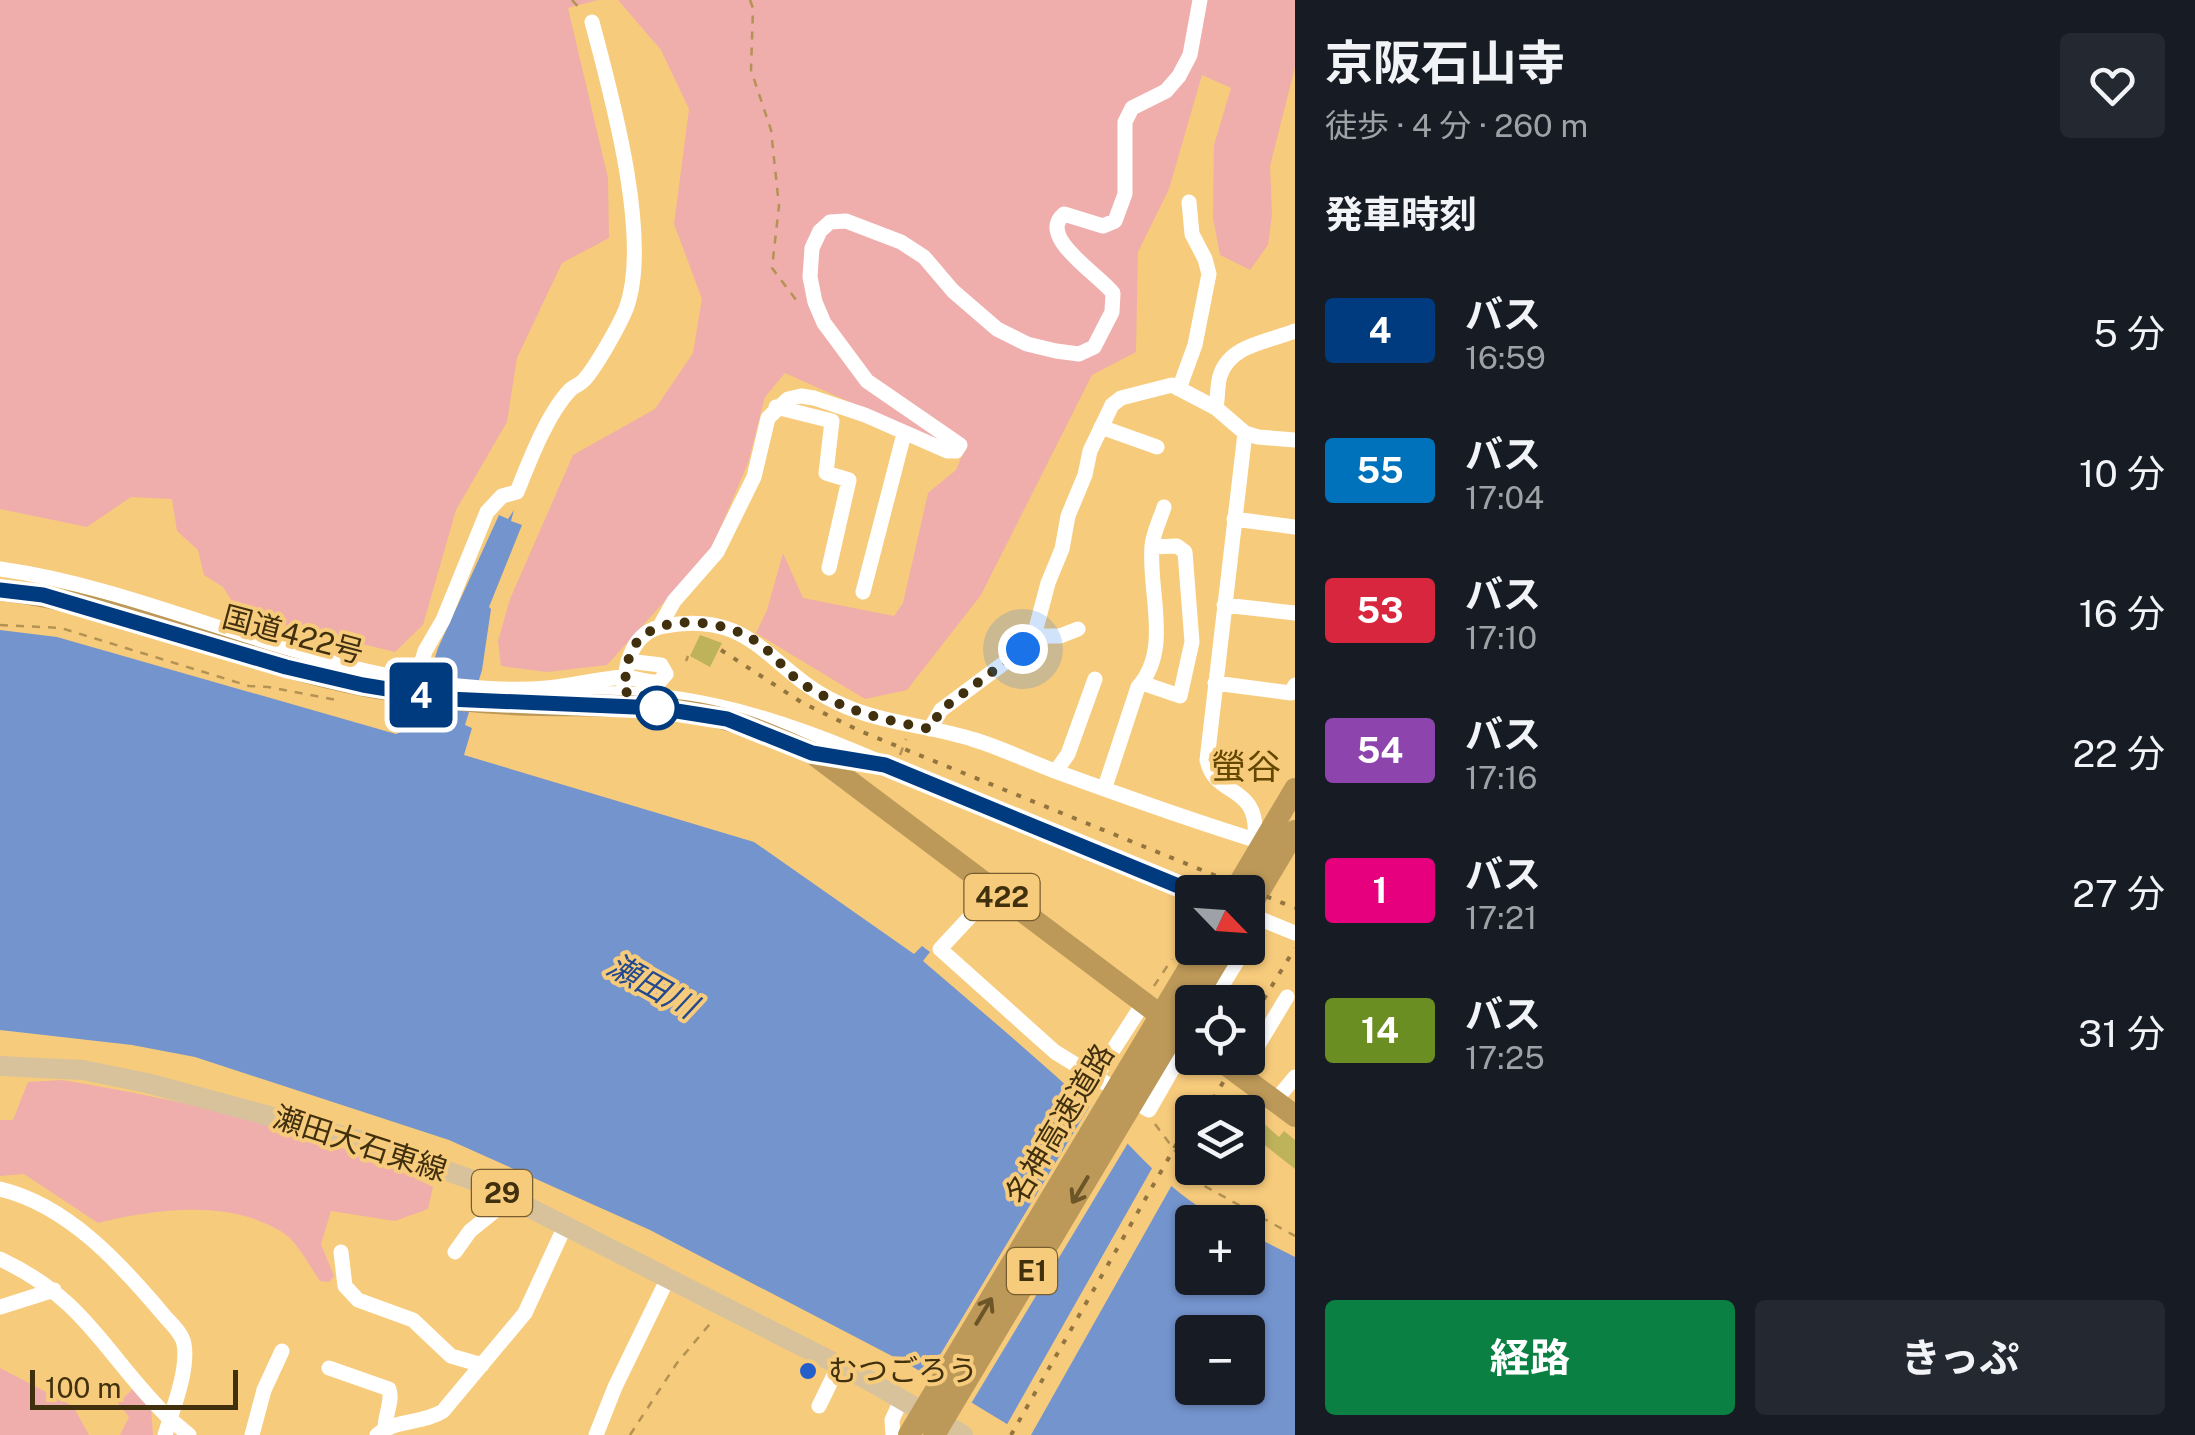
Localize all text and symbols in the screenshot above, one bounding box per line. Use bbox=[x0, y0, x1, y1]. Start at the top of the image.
button: heart bbox=[2060, 33, 2165, 138]
text: 京阪石山寺 bbox=[1325, 34, 1565, 91]
text: 徒歩 · 4 分 · 260 m bbox=[1325, 107, 1588, 144]
text: 発車時刻 bbox=[1325, 192, 1477, 237]
text: バス bbox=[1465, 292, 1541, 337]
text: 4 bbox=[1369, 310, 1391, 351]
text: 5 分 bbox=[2093, 311, 2165, 356]
text: 16:59 bbox=[1465, 339, 1546, 376]
text: バス bbox=[1465, 432, 1541, 477]
text: 55 bbox=[1356, 450, 1404, 491]
text: 10 分 bbox=[2079, 451, 2165, 496]
text: 17:04 bbox=[1465, 479, 1544, 516]
text: バス bbox=[1465, 572, 1541, 617]
text: 53 bbox=[1357, 590, 1403, 631]
text: 16 分 bbox=[2079, 591, 2165, 636]
street label: 国道422号 bbox=[219, 598, 368, 670]
text: 17:10 bbox=[1465, 619, 1537, 656]
your location bbox=[998, 624, 1048, 674]
line badge: 4 bbox=[388, 662, 454, 728]
text: 4 bbox=[410, 675, 432, 716]
unlabelled marker bbox=[636, 687, 678, 729]
text: バス bbox=[1465, 712, 1541, 757]
text: 54 bbox=[1357, 730, 1403, 771]
text: 22 分 bbox=[2072, 731, 2165, 776]
district label: 螢谷 bbox=[1211, 746, 1281, 787]
text: 17:16 bbox=[1465, 759, 1537, 796]
text: バス bbox=[1465, 852, 1541, 897]
text: 1 bbox=[1373, 870, 1387, 911]
text: 27 分 bbox=[2072, 871, 2165, 916]
road number: 422 bbox=[964, 874, 1040, 920]
north arrow bbox=[1175, 875, 1265, 965]
map controls bbox=[1175, 875, 1265, 1405]
text: 17:21 bbox=[1465, 899, 1537, 936]
water label: 瀬田川 bbox=[601, 946, 706, 1026]
button: locate bbox=[1175, 985, 1265, 1075]
text: バス bbox=[1465, 992, 1541, 1037]
text: 14 bbox=[1361, 1010, 1399, 1051]
text: 31 分 bbox=[2078, 1011, 2165, 1056]
street label: 名神高速道路 bbox=[997, 1037, 1121, 1210]
text: 17:25 bbox=[1465, 1039, 1545, 1076]
button: layers bbox=[1175, 1095, 1265, 1185]
street label: 瀬田大石東線 bbox=[269, 1098, 451, 1188]
road number: 29 bbox=[472, 1170, 532, 1216]
one-way arrow bbox=[1070, 1175, 1090, 1204]
button: + bbox=[1175, 1205, 1265, 1295]
road number: E1 bbox=[1007, 1248, 1057, 1294]
one-way arrow bbox=[974, 1297, 994, 1326]
button: 経路 bbox=[1325, 1300, 1735, 1415]
button: きっぷ bbox=[1755, 1300, 2165, 1415]
button: − bbox=[1175, 1315, 1265, 1405]
place label: むつごろう bbox=[828, 1352, 978, 1388]
marker: むつごろう bbox=[797, 1360, 819, 1382]
scale bar bbox=[30, 1365, 238, 1410]
text: 100 m bbox=[45, 1371, 122, 1404]

